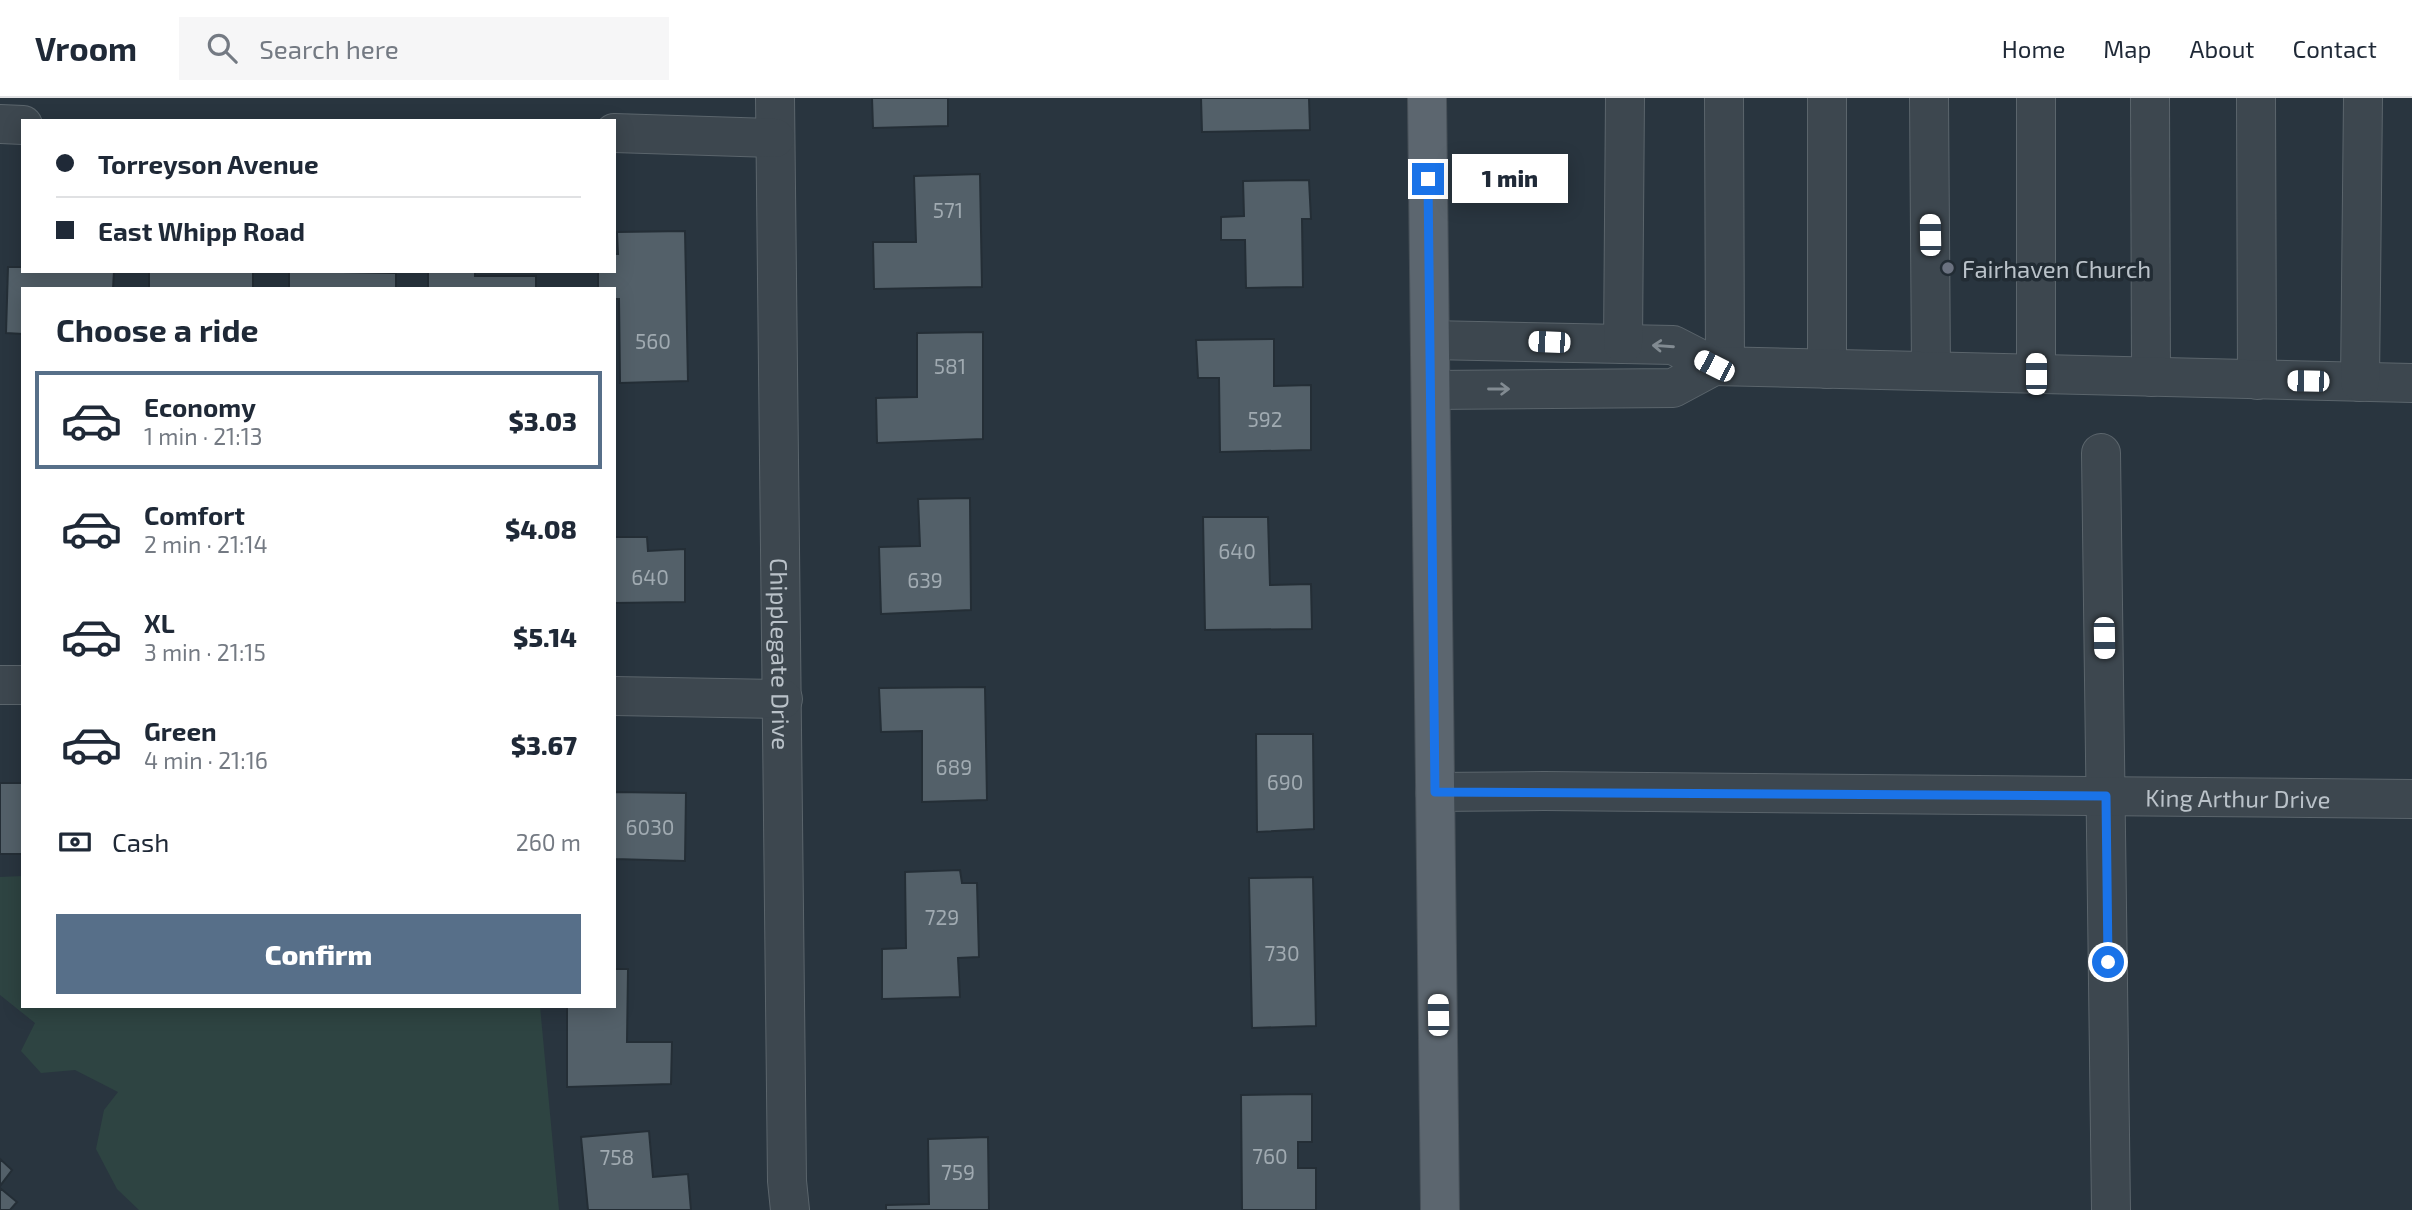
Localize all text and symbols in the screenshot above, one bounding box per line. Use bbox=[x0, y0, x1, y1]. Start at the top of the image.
search box bbox=[179, 17, 669, 80]
text: Vroom bbox=[35, 28, 137, 68]
icon: search bbox=[203, 29, 241, 67]
text: Search here bbox=[259, 33, 399, 64]
text: Home bbox=[2002, 34, 2065, 63]
text: Map bbox=[2103, 34, 2151, 63]
text: About bbox=[2189, 34, 2255, 63]
text: Contact bbox=[2293, 34, 2377, 63]
text: Torreyson Avenue bbox=[98, 148, 319, 179]
callout: 1 min bbox=[1452, 154, 1568, 204]
route end bbox=[1412, 163, 1444, 195]
text: 1 min bbox=[1482, 164, 1538, 192]
house number: 571 bbox=[933, 197, 963, 222]
car bbox=[1920, 214, 1941, 256]
text: East Whipp Road bbox=[98, 215, 305, 246]
place label: Fairhaven Church bbox=[1962, 254, 2151, 283]
marker: Fairhaven Church bbox=[1940, 260, 1956, 276]
text: Choose a ride bbox=[56, 310, 259, 348]
house number: 560 bbox=[635, 328, 671, 353]
car bbox=[1528, 331, 1571, 353]
one-way arrow bbox=[1652, 339, 1675, 352]
car bbox=[1691, 347, 1738, 385]
house number: 581 bbox=[934, 353, 966, 378]
car bbox=[2026, 353, 2047, 395]
car bbox=[2287, 370, 2330, 392]
one-way arrow bbox=[1488, 382, 1511, 396]
icon: car bbox=[60, 389, 123, 452]
text: Economy bbox=[144, 391, 256, 422]
text: $3.03 bbox=[509, 405, 577, 436]
house number: 592 bbox=[1247, 406, 1283, 431]
text: 1 min · 21:13 bbox=[144, 422, 263, 450]
icon: car bbox=[60, 497, 123, 560]
text: Comfort bbox=[144, 499, 245, 530]
text: $4.08 bbox=[505, 513, 577, 544]
text: 2 min · 21:14 bbox=[144, 530, 268, 558]
house number: 640 bbox=[1218, 538, 1256, 563]
street label: Chipplegate Drive bbox=[766, 558, 797, 750]
house number: 640 bbox=[631, 564, 669, 589]
house number: 639 bbox=[907, 567, 943, 592]
icon: car bbox=[60, 605, 123, 668]
text: XL bbox=[144, 607, 175, 638]
car bbox=[2094, 617, 2115, 659]
text: $5.14 bbox=[513, 621, 577, 652]
text: 3 min · 21:15 bbox=[144, 638, 266, 666]
icon: car bbox=[60, 713, 123, 776]
text: Green bbox=[144, 715, 217, 746]
text: $3.67 bbox=[511, 729, 577, 760]
text: 4 min · 21:16 bbox=[144, 746, 268, 774]
house number: 689 bbox=[936, 754, 972, 779]
house number: 690 bbox=[1267, 769, 1303, 794]
street label: King Arthur Drive bbox=[2145, 782, 2331, 813]
house number: 6030 bbox=[625, 814, 675, 839]
icon: cash bbox=[56, 823, 94, 861]
text: Cash bbox=[112, 826, 169, 857]
text: 260 m bbox=[516, 828, 581, 856]
house number: 729 bbox=[925, 904, 959, 929]
button: Confirm bbox=[56, 914, 581, 994]
house number: 730 bbox=[1264, 940, 1300, 965]
route start bbox=[2092, 946, 2124, 978]
car bbox=[1428, 994, 1449, 1036]
house number: 760 bbox=[1252, 1143, 1288, 1168]
house number: 758 bbox=[600, 1144, 634, 1169]
house number: 759 bbox=[941, 1159, 975, 1184]

